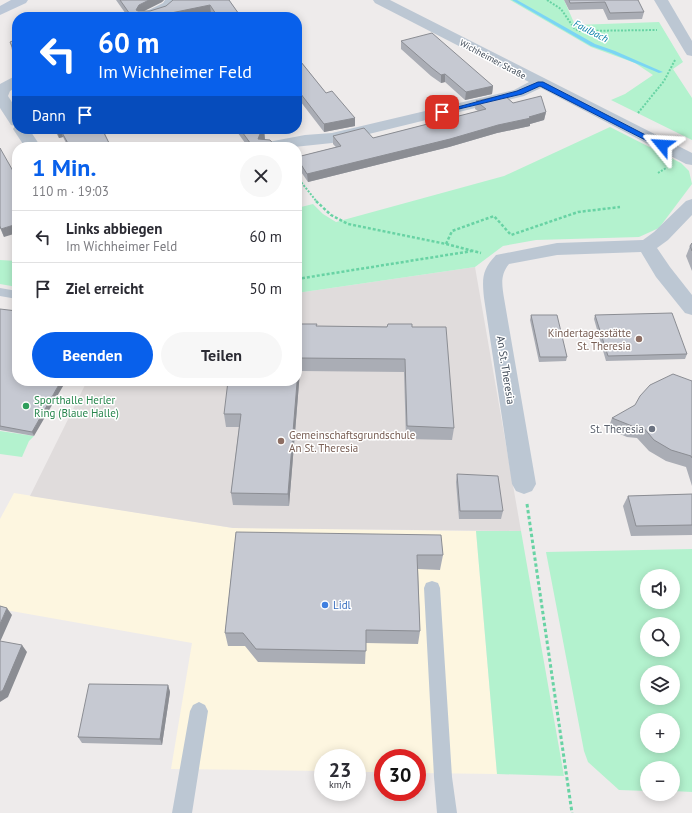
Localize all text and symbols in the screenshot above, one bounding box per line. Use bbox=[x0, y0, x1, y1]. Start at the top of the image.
water label: Faulbach bbox=[571, 17, 611, 45]
text: 60 m bbox=[98, 24, 159, 61]
icon: left bbox=[32, 28, 84, 80]
street label: Wichheimer Straße bbox=[458, 37, 528, 81]
text: Im Wichheimer Feld bbox=[98, 60, 252, 83]
pin bbox=[425, 95, 459, 129]
icon: arrive bbox=[431, 101, 453, 123]
icon: arrive bbox=[74, 104, 96, 126]
text: Dann bbox=[32, 106, 66, 125]
position arrow bbox=[641, 124, 683, 166]
text: 1 Min. bbox=[32, 152, 96, 183]
button: close bbox=[240, 155, 282, 197]
text: 110 m · 19:03 bbox=[32, 183, 109, 200]
text: Links abbiegen bbox=[66, 219, 162, 238]
icon: left bbox=[32, 226, 54, 248]
text: 60 m bbox=[249, 227, 282, 246]
text: Im Wichheimer Feld bbox=[66, 238, 177, 255]
icon: arrive bbox=[32, 278, 54, 300]
text: Ziel erreicht bbox=[66, 279, 144, 298]
text: 50 m bbox=[249, 279, 282, 298]
place label: Kindertagesstätte St. Theresia bbox=[548, 326, 631, 353]
button: Beenden bbox=[32, 332, 153, 378]
button: Teilen bbox=[161, 332, 282, 378]
marker: Kindertagesstätte St. Theresia bbox=[634, 334, 644, 344]
street label: An St. Theresia bbox=[494, 335, 518, 405]
place label: Sporthalle Herler Ring (Blaue Halle) bbox=[34, 393, 119, 420]
marker: Sporthalle Herler Ring (Blaue Halle) bbox=[21, 401, 31, 411]
place label: St. Theresia bbox=[590, 422, 644, 436]
marker: St. Theresia bbox=[647, 424, 657, 434]
place label: Gemeinschaftsgrundschule An St. Theresia bbox=[289, 428, 416, 455]
marker: Gemeinschaftsgrundschule An St. Theresia bbox=[276, 436, 286, 446]
map controls bbox=[640, 569, 680, 801]
button: sound bbox=[640, 569, 680, 609]
place label: Lidl bbox=[333, 598, 352, 612]
marker: Lidl bbox=[320, 600, 330, 610]
button: search bbox=[640, 617, 680, 657]
button: layers bbox=[640, 665, 680, 705]
button: + bbox=[640, 713, 680, 753]
speed limit sign: 30 bbox=[374, 749, 426, 801]
text: 23 bbox=[329, 757, 351, 783]
button: − bbox=[640, 761, 680, 801]
text: km/h bbox=[329, 778, 351, 791]

